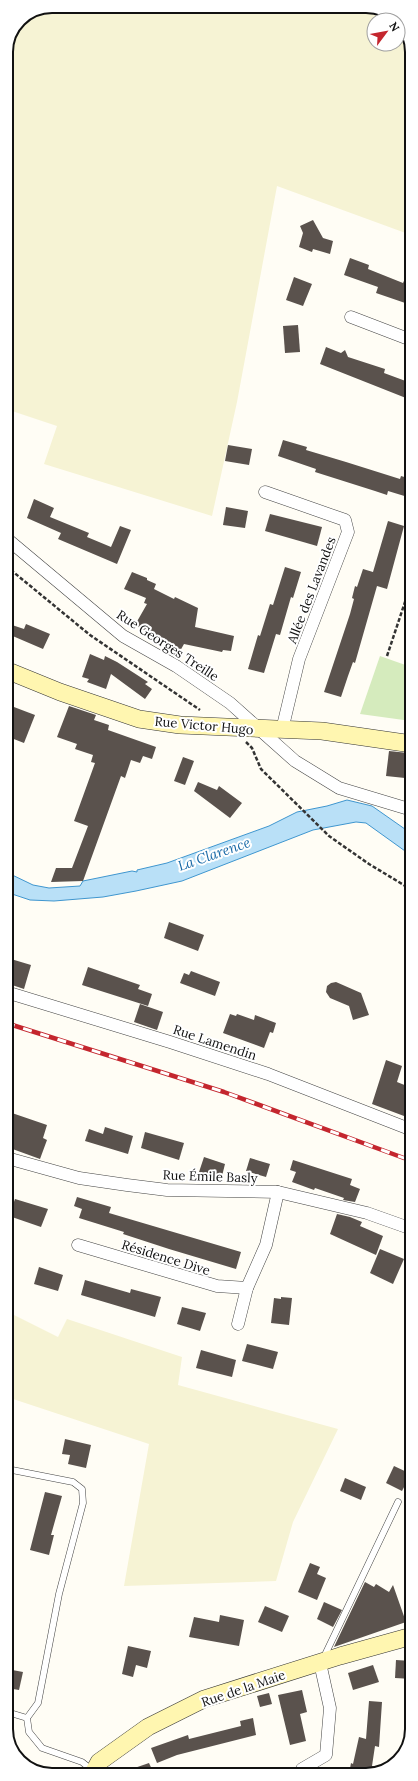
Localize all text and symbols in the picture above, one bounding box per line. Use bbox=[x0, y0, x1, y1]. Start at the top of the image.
north arrow bbox=[366, 12, 406, 52]
text: N bbox=[386, 19, 403, 34]
street label: Allée des Lavandes bbox=[283, 534, 340, 647]
street label: Rue Georges Treille bbox=[113, 606, 222, 685]
street label: Rue Victor Hugo bbox=[154, 713, 255, 738]
water label: La Clarence bbox=[175, 833, 253, 875]
street label: Rue Lamendin bbox=[171, 1021, 259, 1064]
street label: Rue Émile Basly bbox=[162, 1166, 258, 1187]
street label: Résidence Dive bbox=[120, 1236, 212, 1279]
street label: Rue de la Maie bbox=[199, 1666, 287, 1711]

